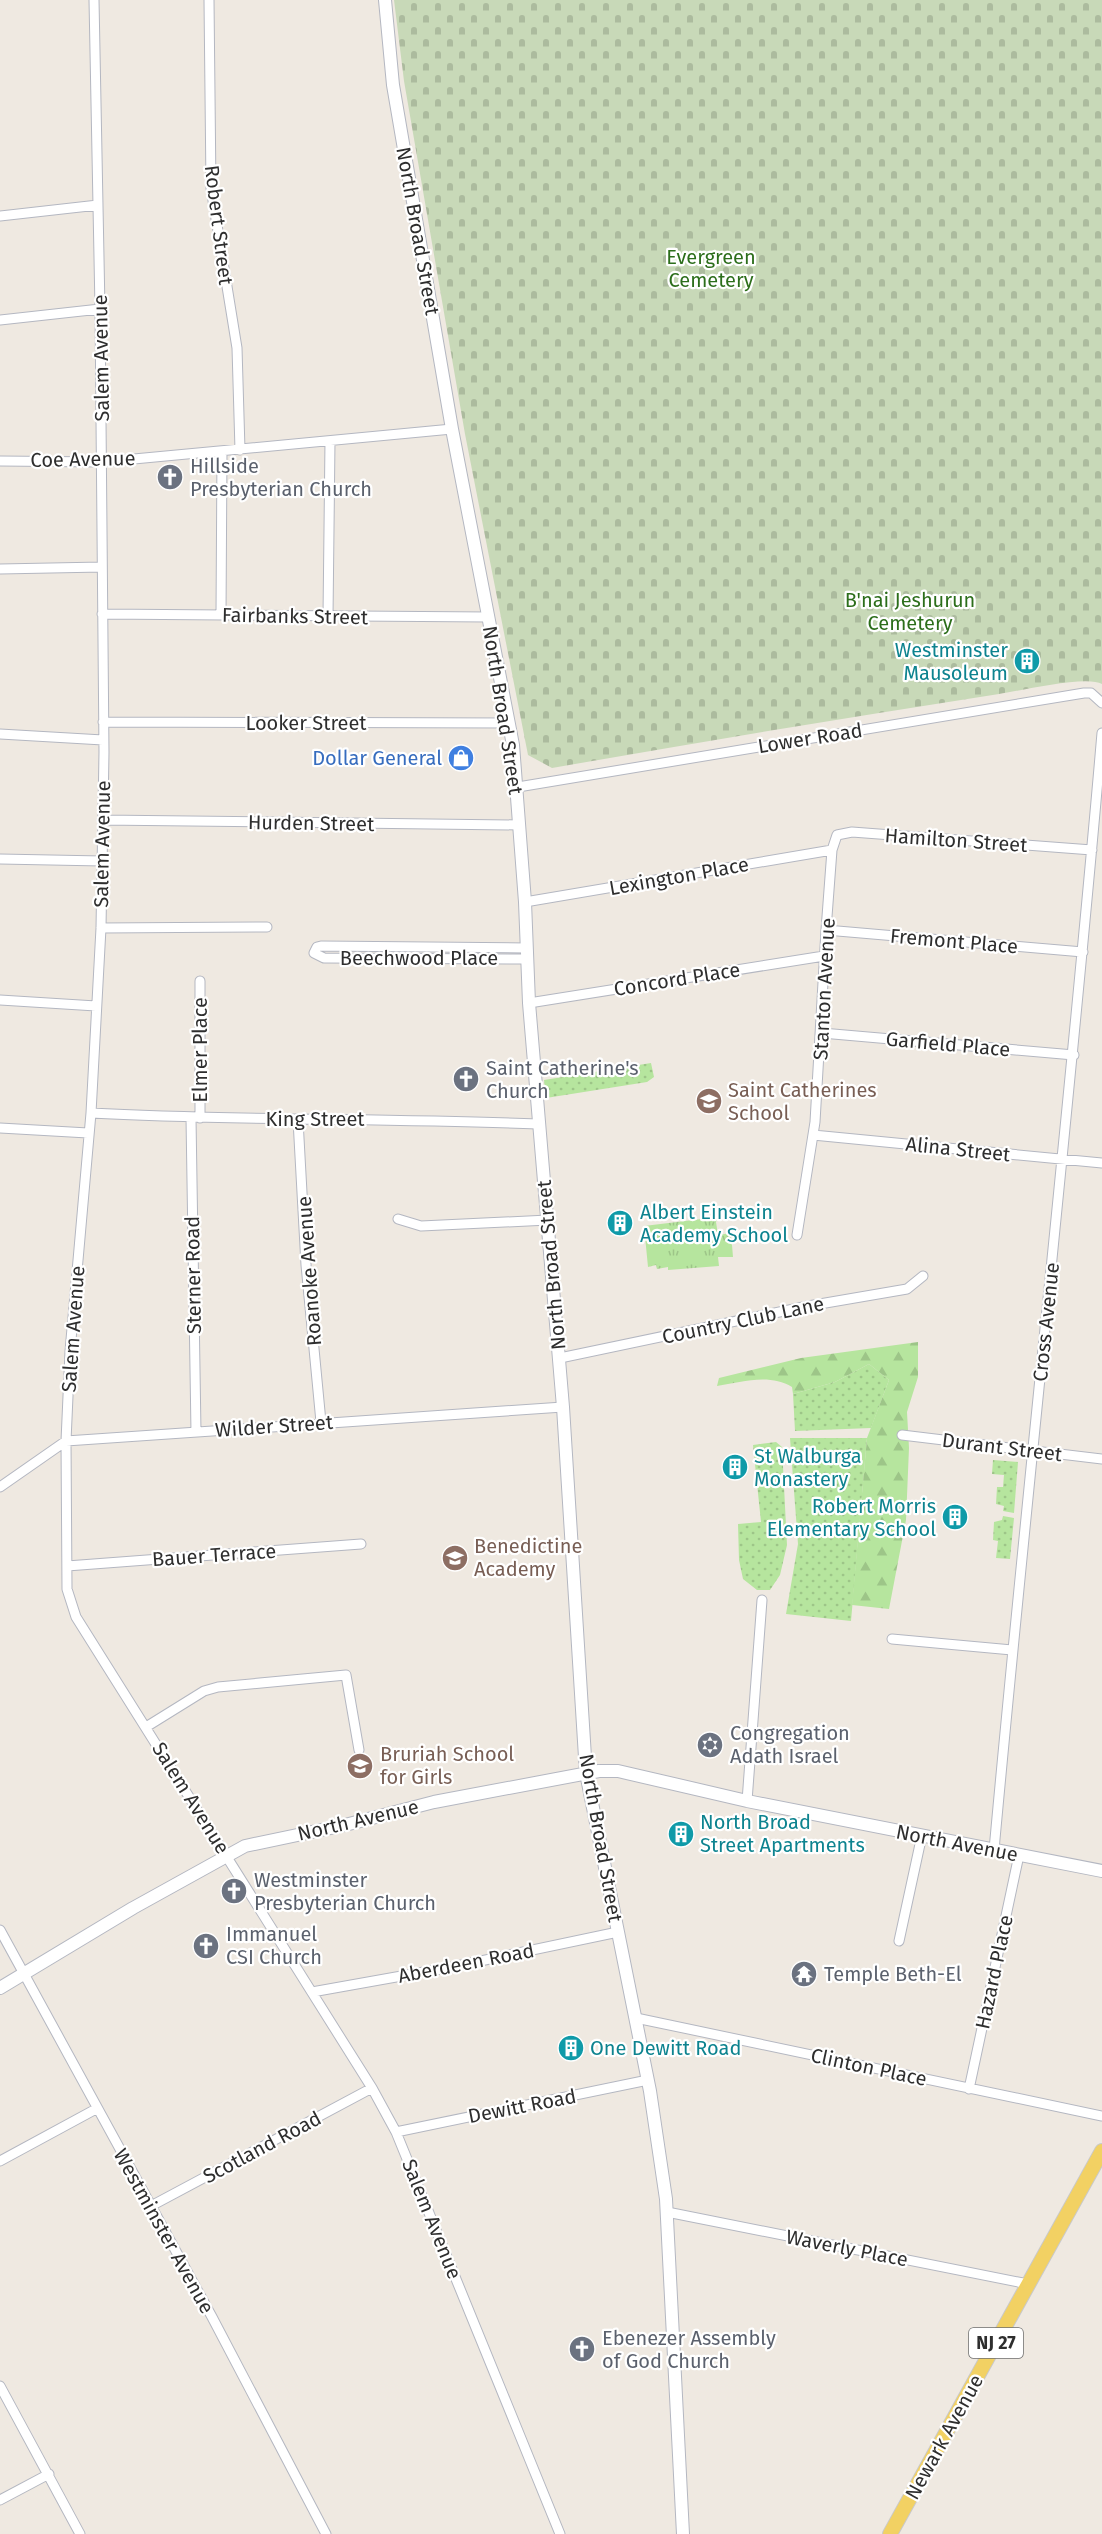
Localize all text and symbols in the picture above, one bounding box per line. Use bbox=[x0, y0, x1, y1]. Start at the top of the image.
street label: North Broad Street bbox=[391, 145, 445, 318]
street label: Robert Street bbox=[200, 164, 238, 287]
park label: Evergreen Cemetery bbox=[666, 245, 756, 292]
street label: Salem Avenue bbox=[88, 294, 114, 422]
street label: Coe Avenue bbox=[30, 446, 136, 472]
place label: Hillside Presbyterian Church bbox=[190, 454, 372, 501]
church icon: Hillside Presbyterian Church bbox=[155, 462, 185, 492]
park label: B'nai Jeshurun Cemetery bbox=[845, 588, 975, 635]
street label: Fairbanks Street bbox=[222, 603, 369, 629]
street label: North Broad Street bbox=[478, 624, 528, 797]
place label: Westminster Mausoleum bbox=[895, 638, 1008, 685]
building icon: Westminster Mausoleum bbox=[1012, 646, 1042, 676]
street label: Looker Street bbox=[245, 711, 367, 735]
street label: Lower Road bbox=[756, 718, 864, 758]
shop icon: Dollar General bbox=[446, 743, 476, 773]
place label: Dollar General bbox=[312, 746, 442, 770]
street label: Salem Avenue bbox=[89, 780, 115, 908]
street label: Hurden Street bbox=[248, 810, 375, 836]
street label: Hamilton Street bbox=[884, 823, 1029, 857]
street label: Lexington Place bbox=[607, 852, 751, 900]
street label: Stanton Avenue bbox=[808, 917, 840, 1061]
street label: Fremont Place bbox=[889, 923, 1019, 959]
street label: Beechwood Place bbox=[340, 946, 498, 970]
street label: Concord Place bbox=[612, 957, 742, 1001]
street label: Elmer Place bbox=[188, 997, 212, 1103]
street label: Garfield Place bbox=[885, 1027, 1011, 1061]
place label: Saint Catherine's Church bbox=[486, 1056, 639, 1103]
church icon: Saint Catherine's Church bbox=[451, 1064, 481, 1094]
place label: Saint Catherines School bbox=[728, 1078, 877, 1125]
school or university icon: Saint Catherines School bbox=[694, 1086, 724, 1116]
street label: King Street bbox=[265, 1107, 365, 1131]
street label: Alina Street bbox=[904, 1132, 1012, 1167]
street label: North Broad Street bbox=[532, 1178, 570, 1351]
street label: Roanoke Avenue bbox=[292, 1195, 326, 1347]
place label: Albert Einstein Academy School bbox=[640, 1200, 788, 1247]
building icon: Albert Einstein Academy School bbox=[605, 1208, 635, 1238]
street label: Sterner Road bbox=[180, 1216, 206, 1334]
street label: Cross Avenue bbox=[1028, 1261, 1064, 1383]
street label: Salem Avenue bbox=[57, 1265, 89, 1393]
street label: Country Club Lane bbox=[660, 1291, 826, 1349]
street label: Wilder Street bbox=[214, 1410, 335, 1442]
street label: Durant Street bbox=[941, 1428, 1064, 1466]
place label: St Walburga Monastery bbox=[754, 1444, 862, 1491]
building icon: St Walburga Monastery bbox=[720, 1452, 750, 1482]
place label: Robert Morris Elementary School bbox=[767, 1494, 936, 1541]
building icon: Robert Morris Elementary School bbox=[940, 1502, 970, 1532]
place label: Benedictine Academy bbox=[474, 1534, 582, 1581]
street label: Bauer Terrace bbox=[151, 1539, 277, 1571]
school or university icon: Benedictine Academy bbox=[440, 1543, 470, 1573]
place label: Congregation Adath Israel bbox=[730, 1721, 850, 1768]
synagogue icon: Congregation Adath Israel bbox=[695, 1730, 725, 1760]
street label: Salem Avenue bbox=[147, 1738, 235, 1858]
place label: Bruriah School for Girls bbox=[380, 1742, 514, 1789]
school or university icon: Bruriah School for Girls bbox=[345, 1751, 375, 1781]
street label: North Broad Street bbox=[574, 1752, 628, 1925]
street label: North Avenue bbox=[295, 1794, 421, 1846]
place label: North Broad Street Apartments bbox=[700, 1810, 865, 1857]
building icon: North Broad Street Apartments bbox=[666, 1819, 696, 1849]
street label: North Avenue bbox=[894, 1819, 1020, 1867]
place label: Westminster Presbyterian Church bbox=[254, 1868, 436, 1915]
church icon: Westminster Presbyterian Church bbox=[219, 1876, 249, 1906]
street label: Hazard Place bbox=[970, 1913, 1018, 2031]
place label: Immanuel CSI Church bbox=[226, 1922, 322, 1969]
church icon: Immanuel CSI Church bbox=[191, 1931, 221, 1961]
street label: Aberdeen Road bbox=[396, 1938, 536, 1988]
temple icon: Temple Beth-El bbox=[789, 1959, 819, 1989]
place label: Temple Beth-El bbox=[824, 1962, 962, 1986]
building icon: One Dewitt Road bbox=[556, 2033, 586, 2063]
place label: One Dewitt Road bbox=[590, 2036, 741, 2060]
street label: Clinton Place bbox=[809, 2043, 929, 2091]
street label: Dewitt Road bbox=[466, 2084, 578, 2128]
street label: Scotland Road bbox=[199, 2106, 325, 2188]
street label: Westminster Avenue bbox=[109, 2144, 219, 2318]
street label: Salem Avenue bbox=[397, 2156, 467, 2282]
street label: Waverly Place bbox=[784, 2224, 910, 2272]
place label: Ebenezer Assembly of God Church bbox=[602, 2326, 776, 2373]
road number: NJ 27 bbox=[969, 2328, 1023, 2358]
church icon: Ebenezer Assembly of God Church bbox=[567, 2334, 597, 2364]
street label: Newark Avenue bbox=[900, 2370, 988, 2504]

